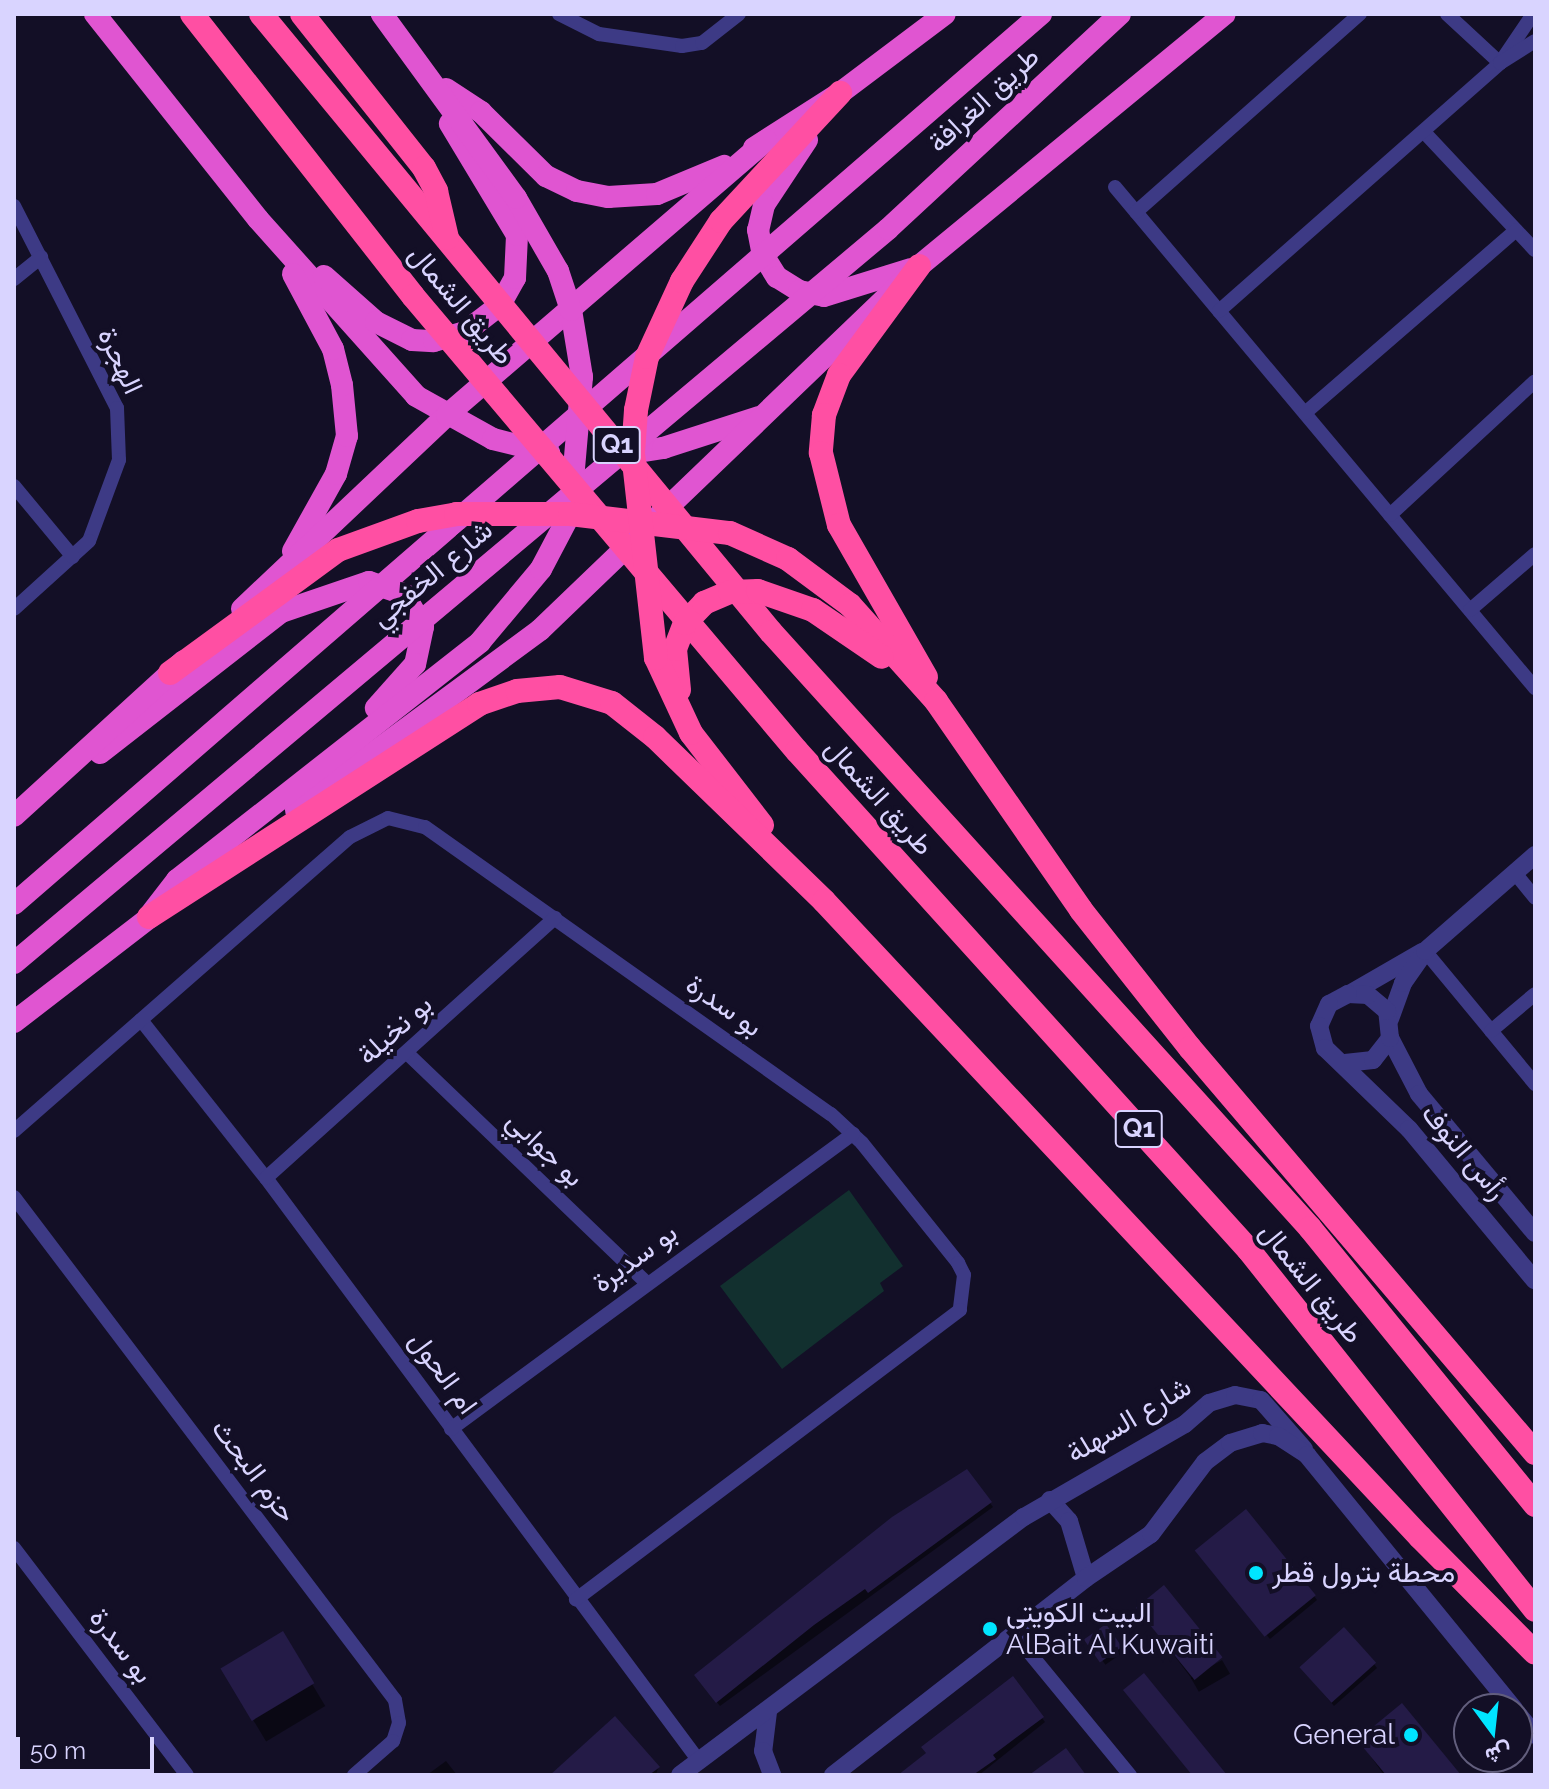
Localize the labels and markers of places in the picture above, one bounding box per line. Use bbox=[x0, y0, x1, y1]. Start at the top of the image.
place label: محطة بترول قطر bbox=[1272, 1556, 1455, 1590]
marker: محطة بترول قطر bbox=[1247, 1564, 1265, 1582]
place label: البيت الكويتي AlBait Al Kuwaiti bbox=[1006, 1596, 1216, 1662]
marker: البيت الكويتي AlBait Al Kuwaiti bbox=[981, 1620, 999, 1638]
place label: General bbox=[1293, 1718, 1395, 1752]
marker: General bbox=[1402, 1726, 1420, 1744]

